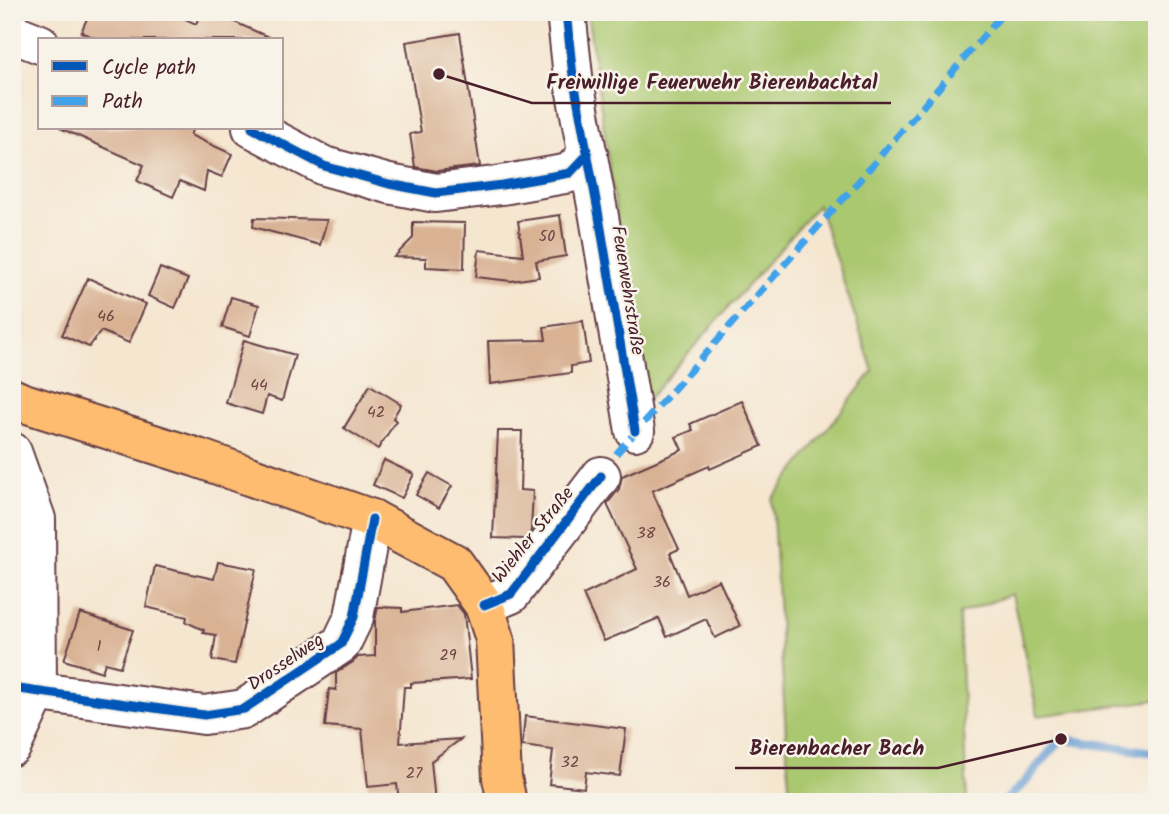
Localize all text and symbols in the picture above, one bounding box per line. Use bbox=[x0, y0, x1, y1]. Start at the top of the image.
legend bbox=[38, 38, 284, 130]
text: Cycle path bbox=[102, 52, 196, 85]
callout: Freiwillige Feuerwehr Bierenbachtal bbox=[532, 61, 891, 103]
text: Freiwillige Feuerwehr Bierenbachtal bbox=[546, 67, 878, 100]
text: Path bbox=[102, 86, 143, 119]
street label: Feuerwehrstraße bbox=[602, 223, 652, 358]
house number: 50 bbox=[539, 224, 555, 249]
house number: 46 bbox=[97, 304, 115, 329]
house number: 44 bbox=[250, 373, 268, 398]
house number: 42 bbox=[367, 400, 385, 425]
street label: Wiehler Straße bbox=[485, 480, 582, 590]
house number: 38 bbox=[637, 521, 656, 546]
house number: 36 bbox=[653, 570, 671, 595]
street label: Drosselweg bbox=[242, 626, 331, 699]
house number: 1 bbox=[96, 634, 102, 659]
house number: 29 bbox=[439, 643, 457, 668]
callout: Bierenbacher Bach bbox=[735, 726, 938, 768]
text: Bierenbacher Bach bbox=[750, 733, 925, 766]
house number: 32 bbox=[561, 750, 579, 775]
house number: 27 bbox=[406, 761, 423, 786]

